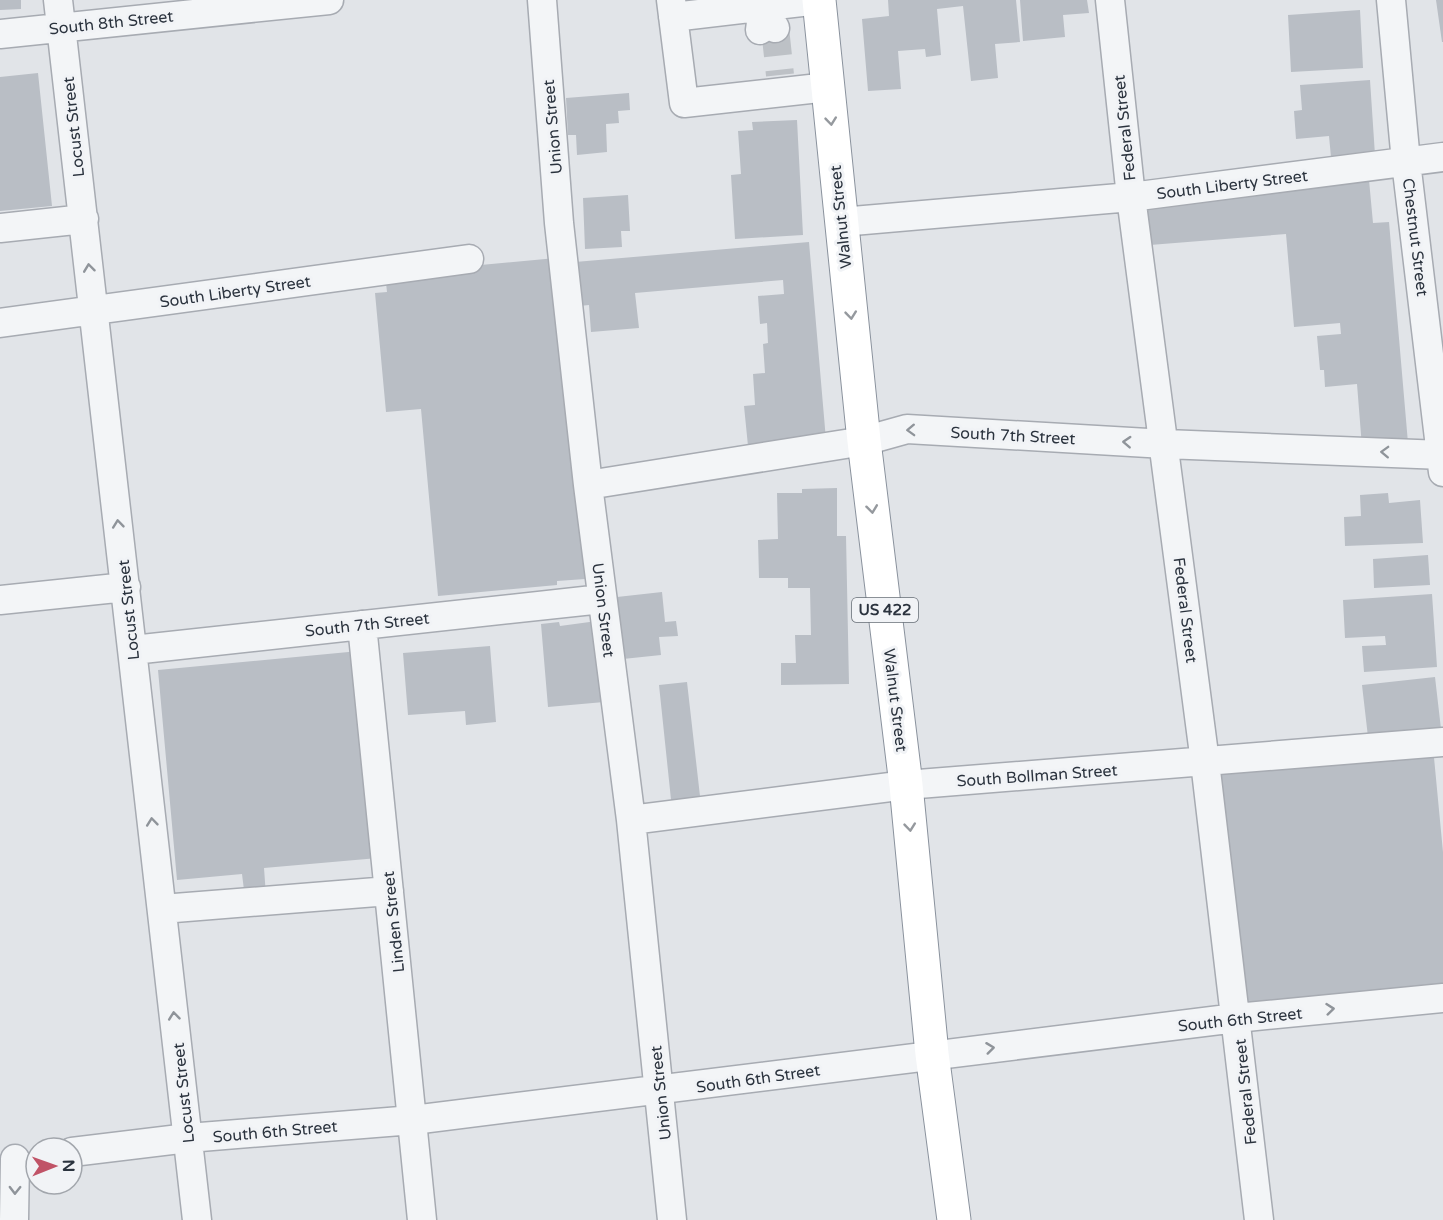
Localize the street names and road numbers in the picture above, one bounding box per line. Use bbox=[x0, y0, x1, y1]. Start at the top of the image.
street label: South 8th Street bbox=[48, 7, 174, 39]
street label: Federal Street bbox=[1109, 74, 1140, 182]
street label: Locust Street bbox=[59, 76, 89, 178]
street label: Union Street bbox=[539, 79, 567, 175]
street label: Walnut Street bbox=[826, 164, 856, 270]
street label: South Liberty Street bbox=[1155, 166, 1309, 204]
street label: Chestnut Street bbox=[1398, 177, 1432, 297]
street label: South Liberty Street bbox=[158, 271, 312, 312]
street label: South 7th Street bbox=[950, 423, 1076, 449]
street label: Federal Street bbox=[1169, 556, 1201, 664]
street label: Locust Street bbox=[114, 559, 144, 661]
street label: Union Street bbox=[587, 562, 619, 658]
road number: US 422 bbox=[852, 598, 918, 622]
street label: South 7th Street bbox=[304, 609, 430, 641]
street label: Walnut Street bbox=[879, 647, 911, 753]
street label: South Bollman Street bbox=[956, 760, 1118, 792]
street label: Linden Street bbox=[379, 870, 409, 974]
street label: South 6th Street bbox=[1177, 1004, 1303, 1036]
street label: Federal Street bbox=[1230, 1038, 1261, 1146]
street label: Locust Street bbox=[169, 1042, 199, 1144]
street label: Union Street bbox=[646, 1045, 676, 1141]
street label: South 6th Street bbox=[695, 1060, 821, 1098]
street label: South 6th Street bbox=[212, 1117, 338, 1147]

